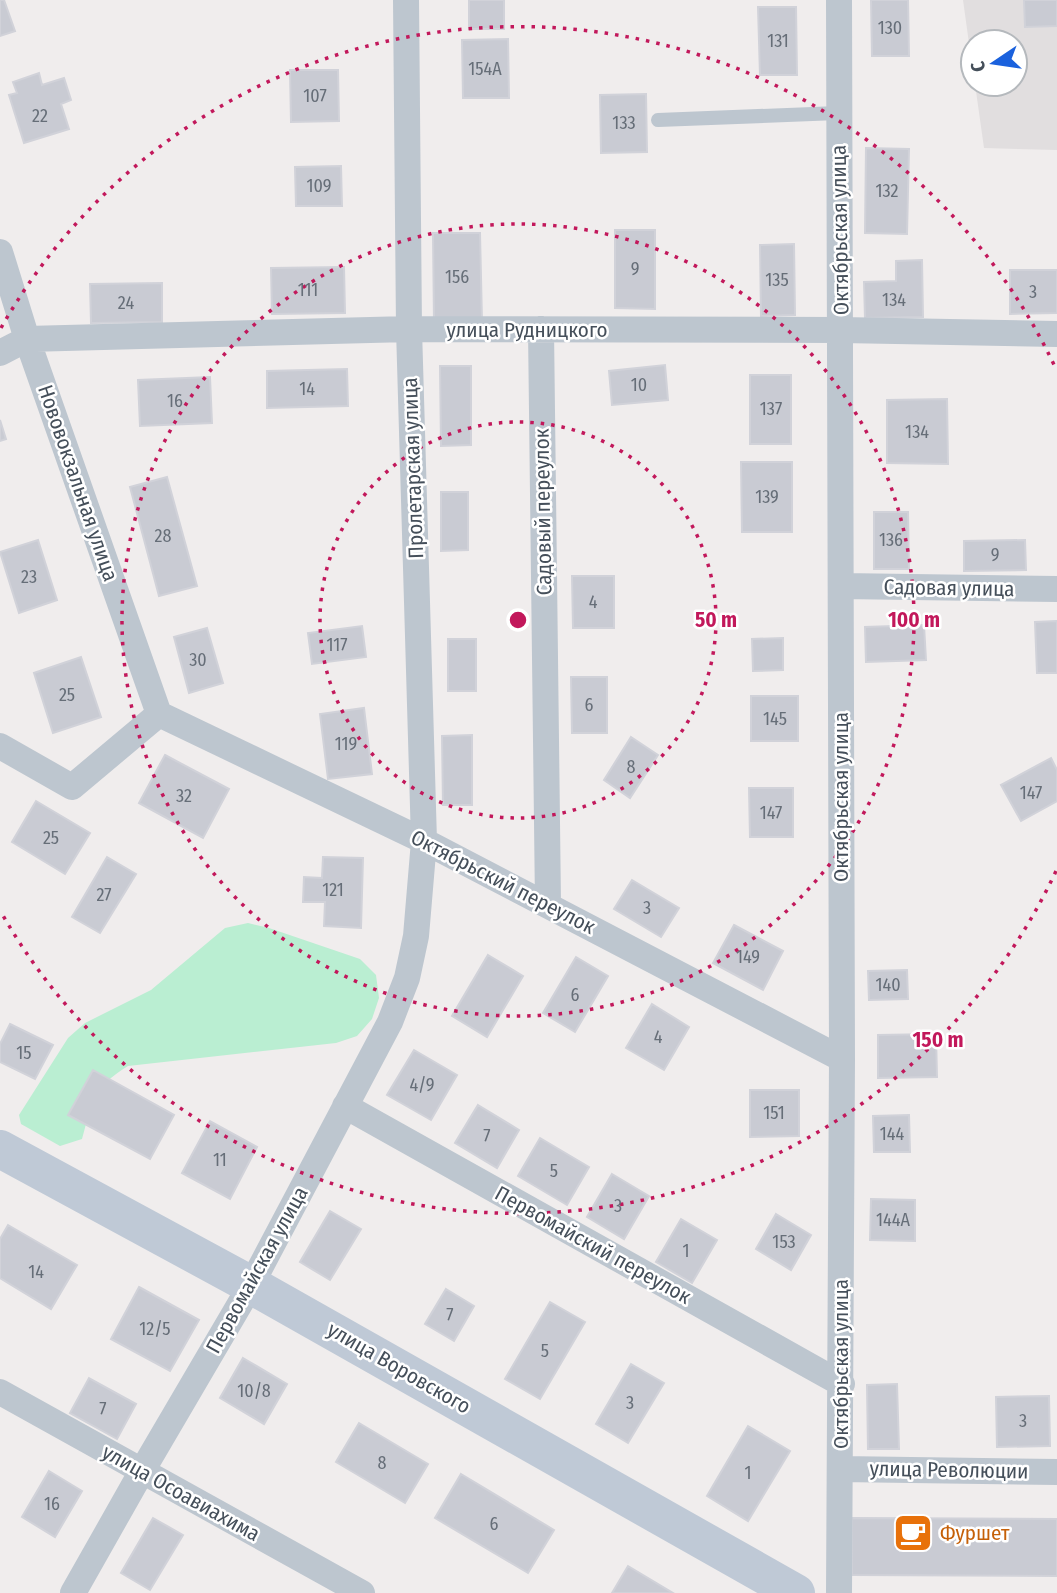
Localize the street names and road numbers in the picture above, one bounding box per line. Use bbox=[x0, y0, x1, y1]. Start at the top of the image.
street label: Октябрьская улица bbox=[826, 145, 854, 315]
street label: улица Рудницкого bbox=[446, 317, 608, 343]
street label: Пролетарская улица bbox=[397, 377, 429, 559]
street label: Нововокзальная улица bbox=[32, 381, 124, 585]
street label: Садовый переулок bbox=[529, 428, 557, 596]
street label: Садовая улица bbox=[883, 574, 1015, 602]
street label: Октябрьская улица bbox=[828, 712, 854, 882]
street label: Октябрьский переулок bbox=[406, 824, 600, 940]
street label: Первомайский переулок bbox=[490, 1180, 696, 1310]
street label: Первомайская улица bbox=[200, 1182, 314, 1358]
street label: Октябрьская улица bbox=[828, 1279, 854, 1449]
street label: улица Воровского bbox=[323, 1316, 475, 1420]
street label: улица Осоавиахима bbox=[98, 1439, 264, 1547]
street label: улица Революции bbox=[869, 1456, 1029, 1484]

